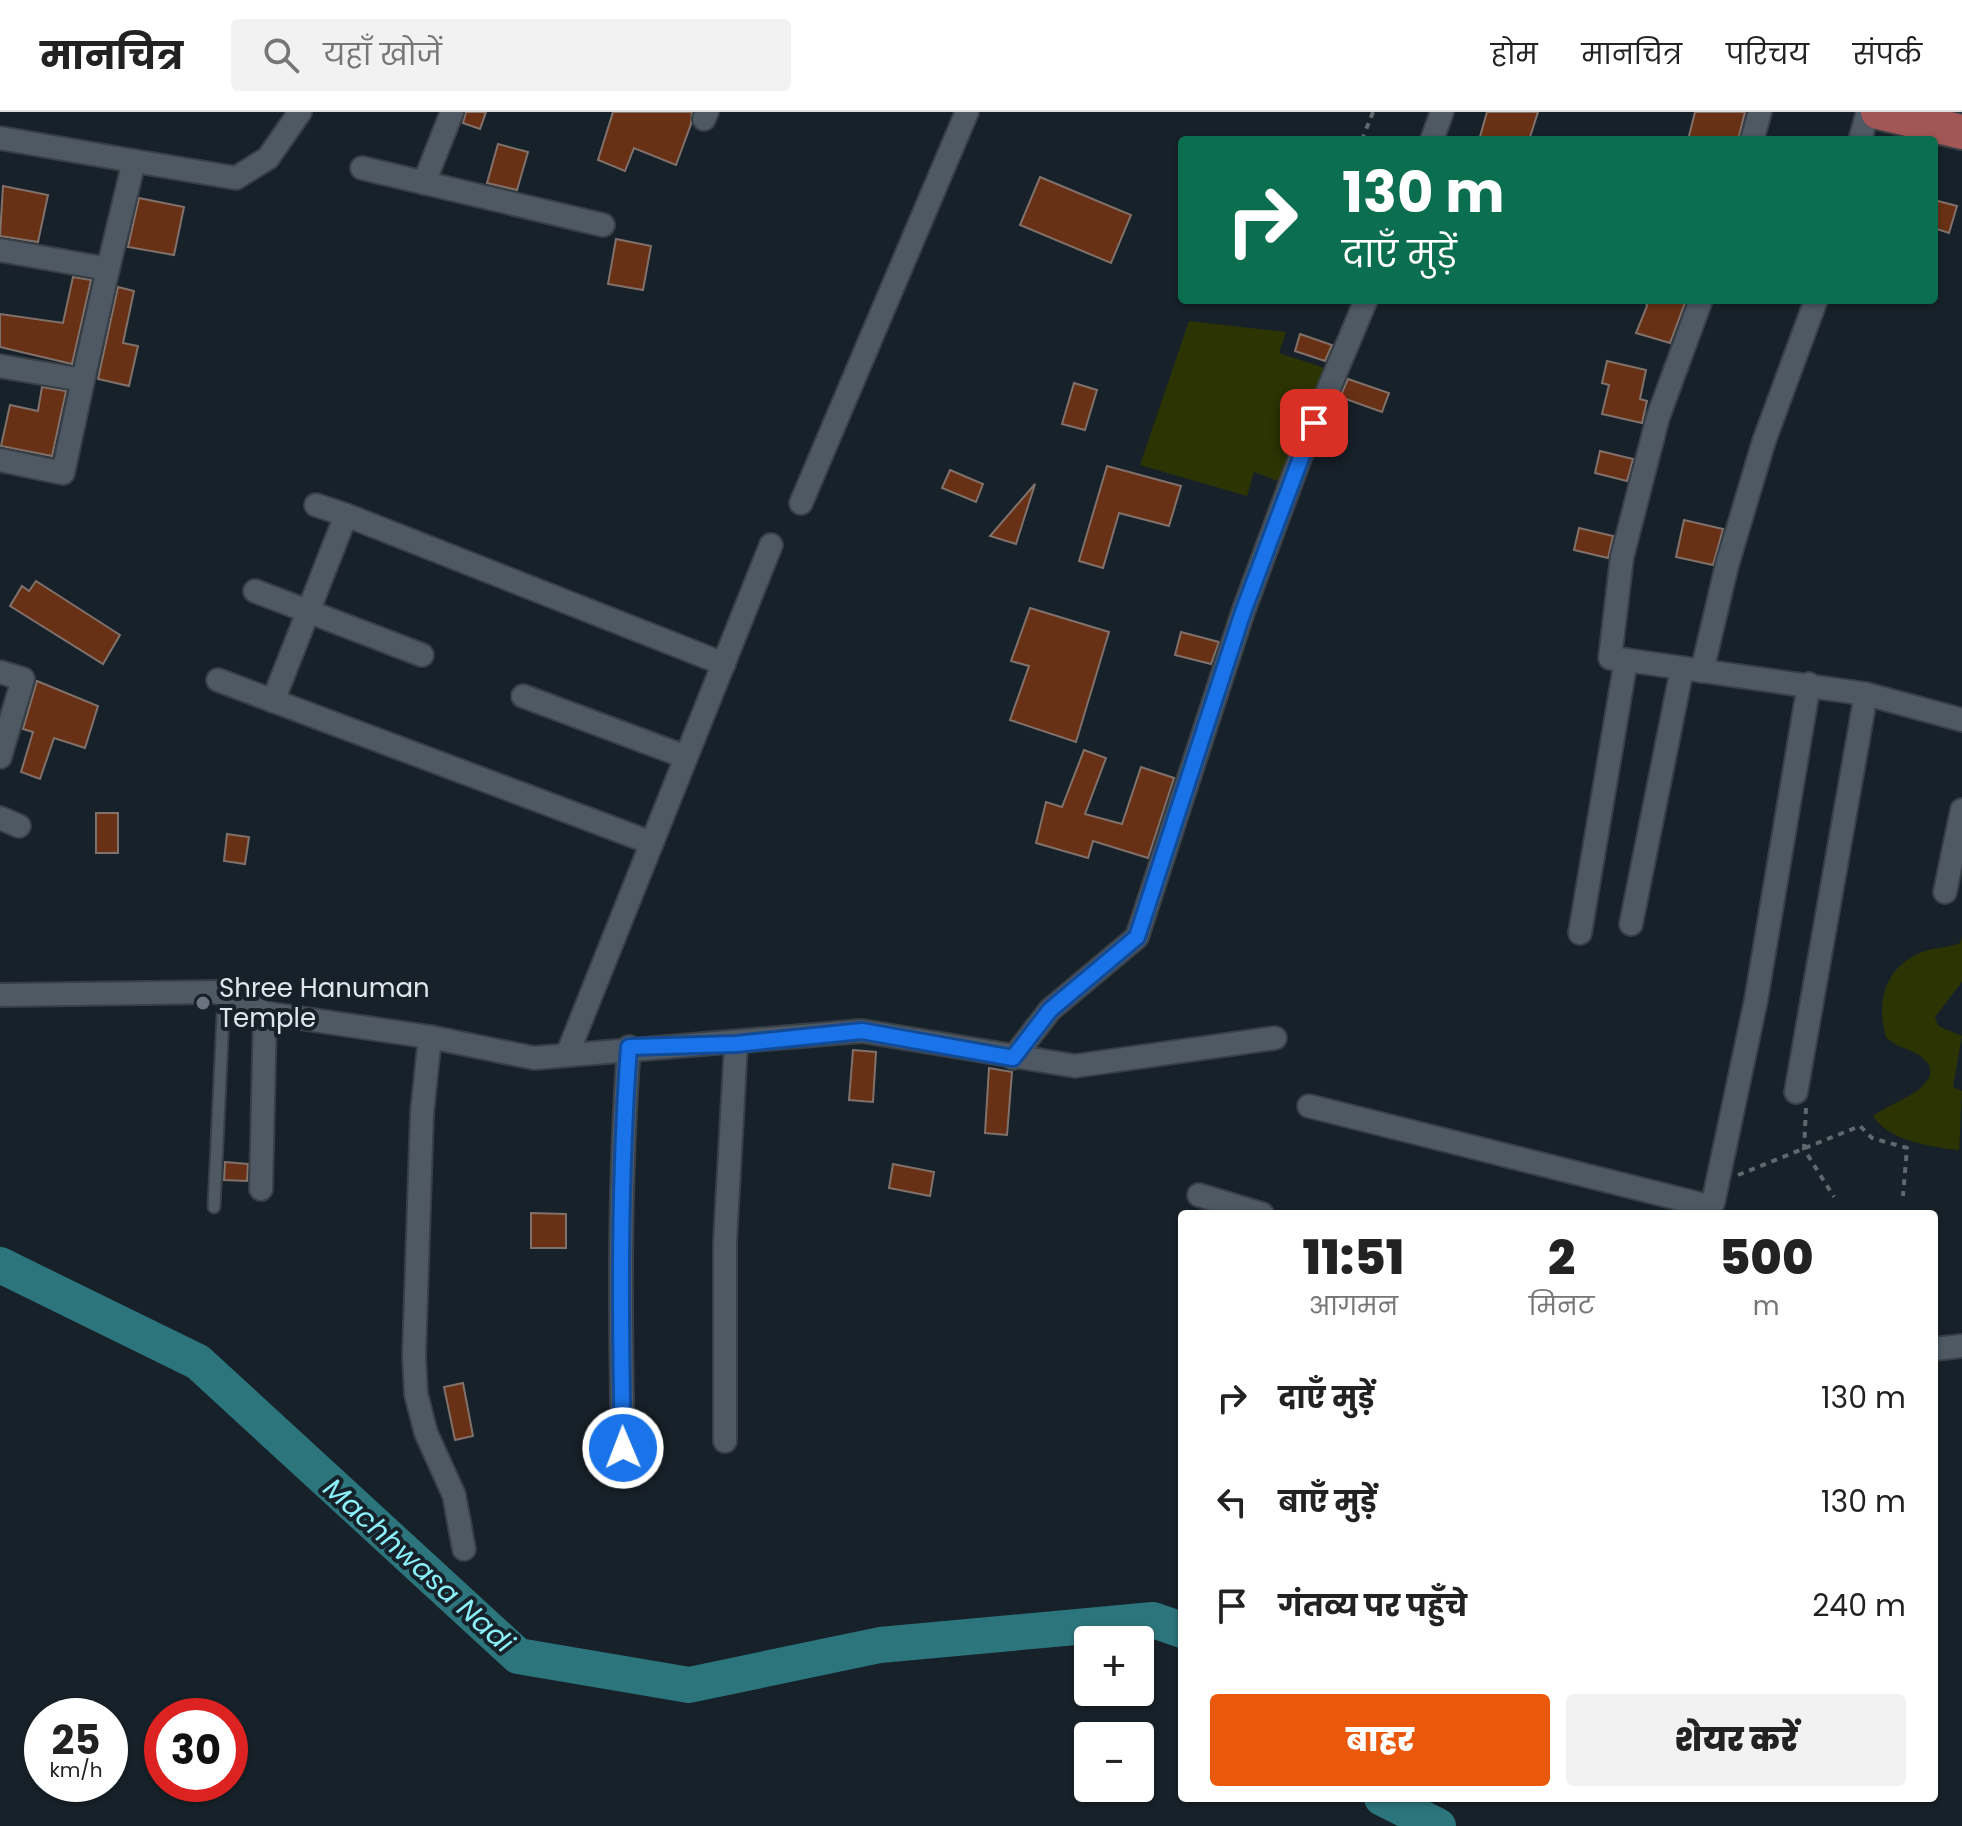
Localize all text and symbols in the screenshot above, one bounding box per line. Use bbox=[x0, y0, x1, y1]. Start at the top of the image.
search box bbox=[231, 19, 791, 91]
text: मानचित्र bbox=[40, 29, 183, 82]
icon: search bbox=[259, 33, 303, 77]
text: यहाँ खोजें bbox=[323, 33, 442, 76]
text: होम bbox=[1491, 35, 1537, 74]
text: मानचित्र bbox=[1581, 35, 1682, 74]
text: परिचय bbox=[1726, 35, 1809, 74]
text: संपर्क bbox=[1853, 35, 1922, 74]
text: 130 m bbox=[1342, 153, 1505, 232]
icon: right bbox=[1210, 168, 1314, 272]
text: दाएँ मुड़ें bbox=[1342, 229, 1457, 280]
pin bbox=[1280, 389, 1348, 457]
icon: arrive bbox=[1292, 401, 1336, 445]
place label: Shree Hanuman Temple bbox=[219, 970, 430, 1036]
marker: Shree Hanuman Temple bbox=[194, 994, 212, 1012]
text: 11:51 bbox=[1303, 1224, 1404, 1291]
text: 2 bbox=[1548, 1224, 1575, 1291]
text: 500 bbox=[1719, 1224, 1813, 1291]
text: आगमन bbox=[1309, 1288, 1398, 1324]
text: मिनट bbox=[1529, 1288, 1594, 1324]
text: m bbox=[1753, 1288, 1780, 1324]
icon: right bbox=[1210, 1376, 1254, 1420]
text: दाएँ मुड़ें bbox=[1278, 1376, 1374, 1419]
text: 130 m bbox=[1821, 1376, 1906, 1419]
position arrow bbox=[581, 1406, 665, 1490]
water label: Machhwasa Nadi bbox=[315, 1469, 523, 1662]
icon: left bbox=[1210, 1480, 1254, 1524]
text: बाएँ मुड़ें bbox=[1278, 1480, 1376, 1523]
text: 130 m bbox=[1821, 1480, 1906, 1523]
icon: arrive bbox=[1210, 1584, 1254, 1628]
text: गंतव्य पर पहुँचे bbox=[1278, 1584, 1467, 1627]
text: 240 m bbox=[1812, 1584, 1906, 1627]
map controls bbox=[1074, 1626, 1154, 1802]
button: + bbox=[1074, 1626, 1154, 1706]
button: बाहर bbox=[1210, 1694, 1550, 1786]
button: शेयर करें bbox=[1566, 1694, 1906, 1786]
speed limit sign: 30 bbox=[144, 1698, 248, 1802]
text: 25 bbox=[52, 1712, 100, 1768]
button: − bbox=[1074, 1722, 1154, 1802]
text: km/h bbox=[49, 1756, 103, 1784]

